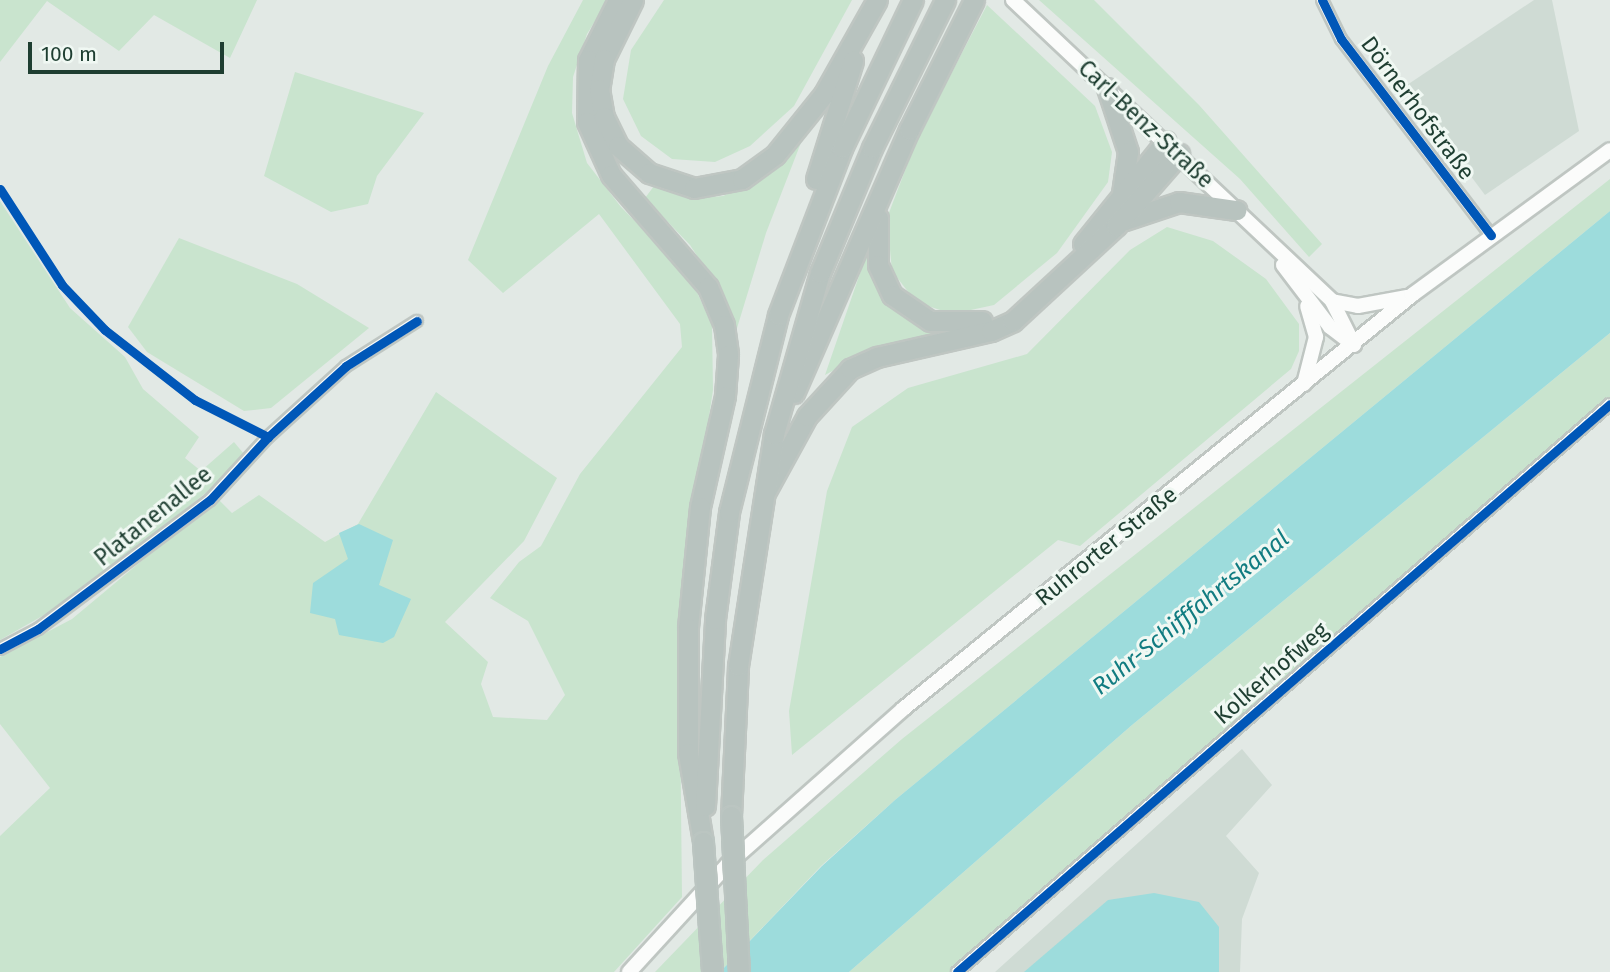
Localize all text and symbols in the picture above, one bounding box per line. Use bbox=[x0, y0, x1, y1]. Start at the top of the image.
scale bar bbox=[32, 28, 228, 72]
street label: Dörnerhofstraße bbox=[1355, 31, 1481, 185]
text: 100 m bbox=[41, 41, 97, 67]
street label: Carl-Benz-Straße bbox=[1073, 54, 1219, 194]
street label: Platanenallee bbox=[89, 460, 217, 572]
street label: Ruhrorter Straße bbox=[1030, 480, 1182, 612]
water label: Ruhr-Schifffahrtskanal bbox=[1087, 525, 1295, 701]
street label: Kolkerhofweg bbox=[1208, 616, 1334, 730]

